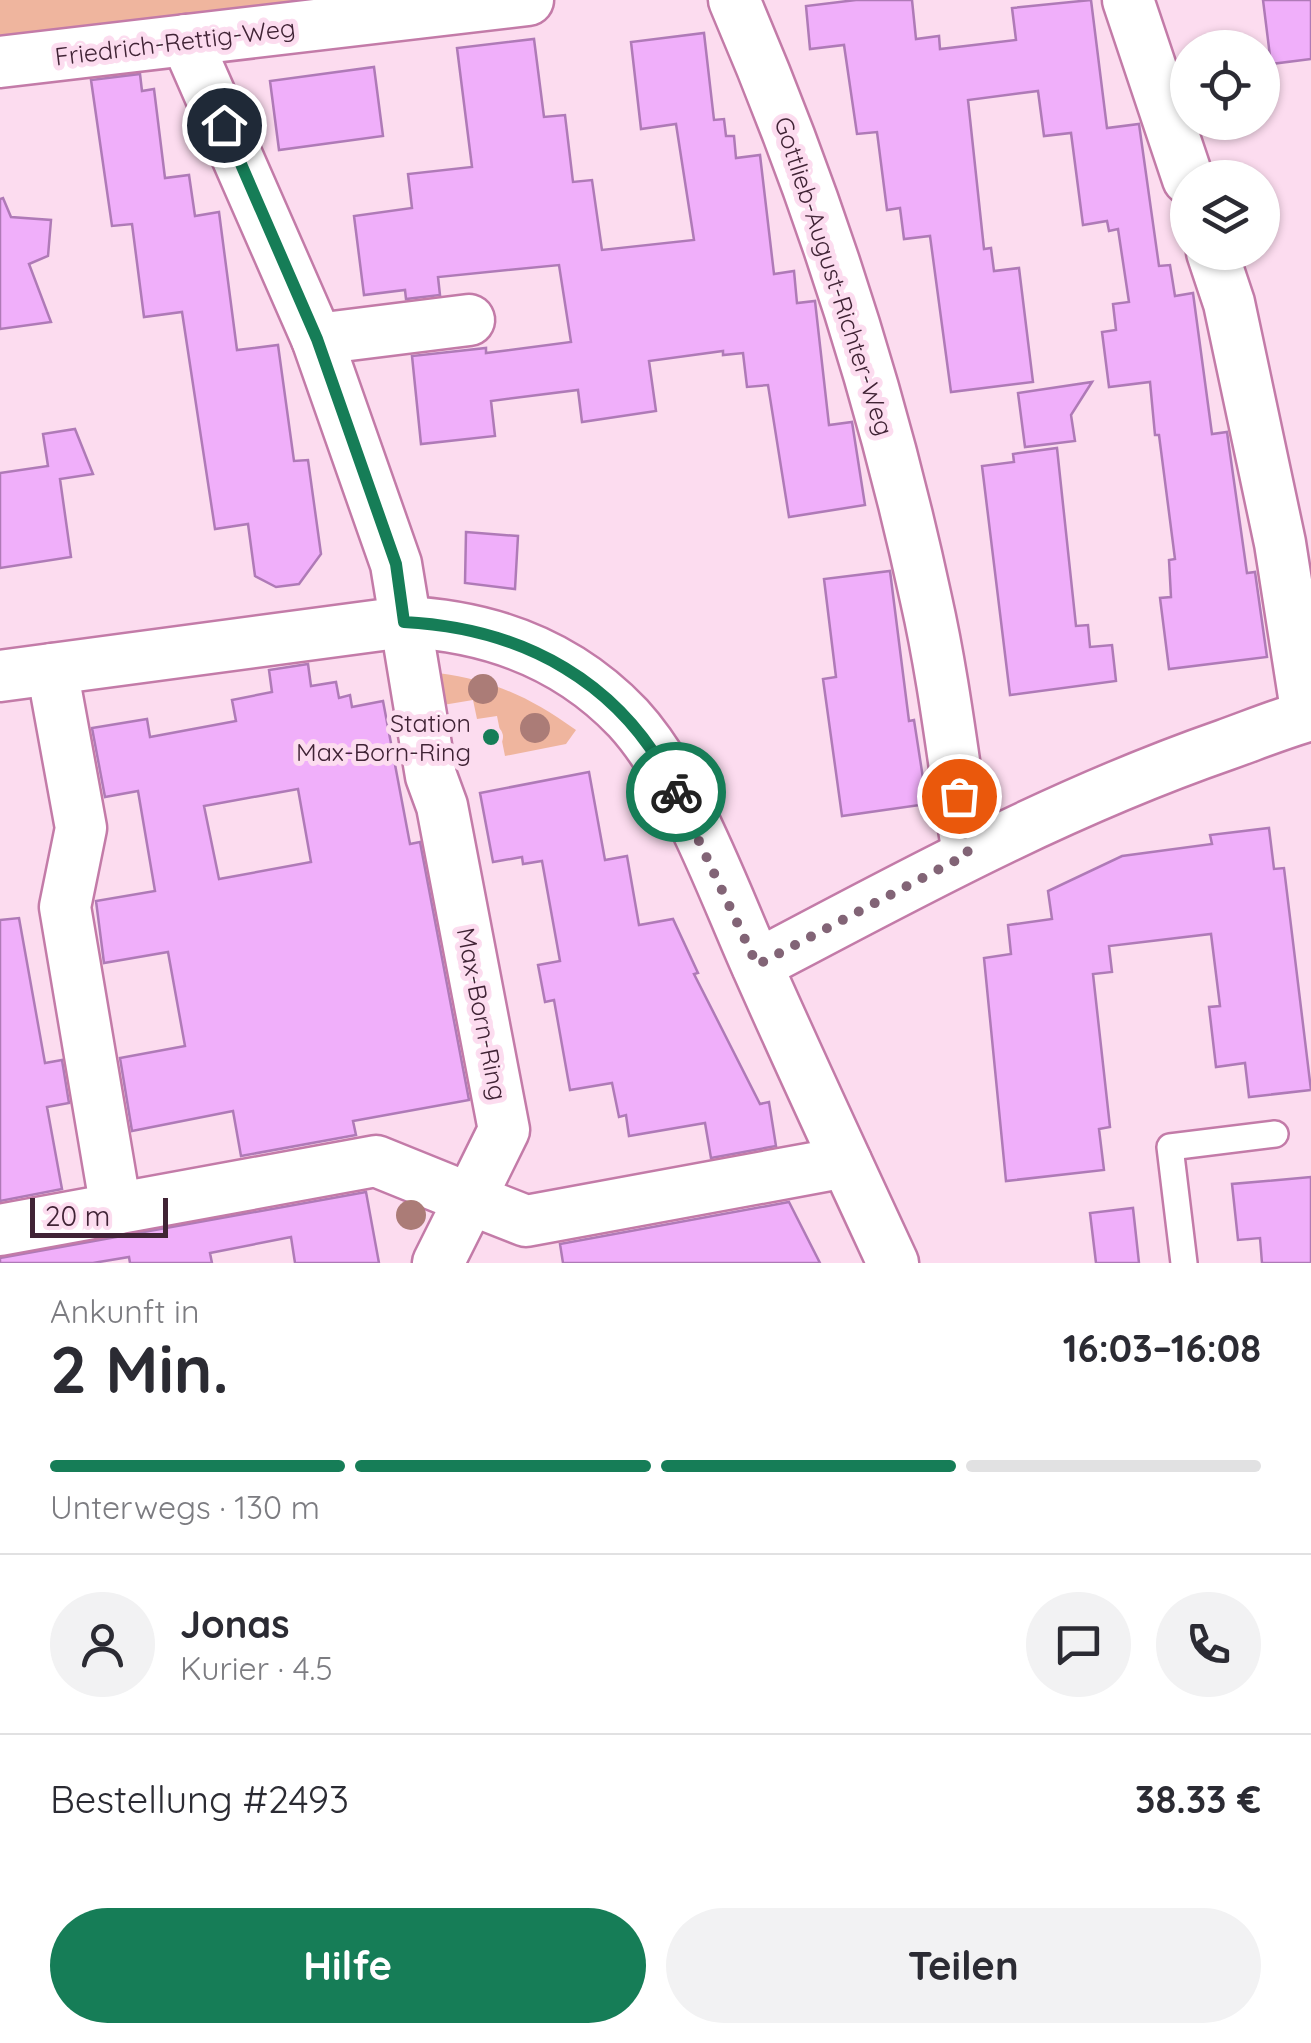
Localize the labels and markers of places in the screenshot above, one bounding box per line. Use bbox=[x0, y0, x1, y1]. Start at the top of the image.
pin bbox=[182, 83, 267, 168]
place label: Station Max-Born-Ring bbox=[296, 707, 471, 767]
marker: Station Max-Born-Ring bbox=[480, 726, 502, 748]
pin bbox=[917, 754, 1002, 839]

